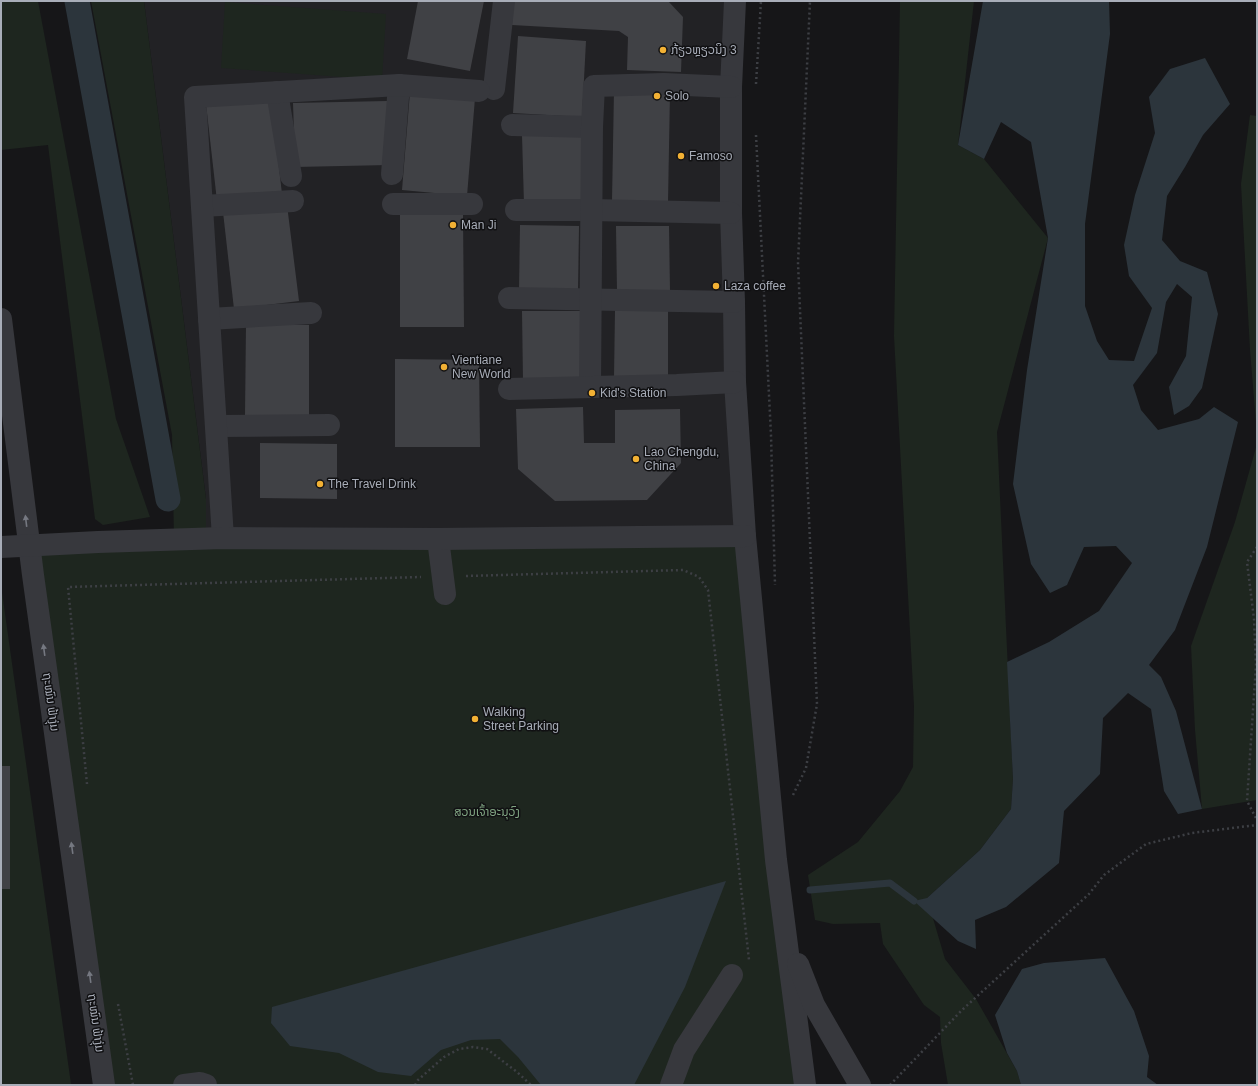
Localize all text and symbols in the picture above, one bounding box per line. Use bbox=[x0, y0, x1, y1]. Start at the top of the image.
place label: ກ້ຽວຫຼຽວນິງ 3 bbox=[671, 43, 737, 57]
marker: ກ້ຽວຫຼຽວນິງ 3 bbox=[658, 45, 668, 55]
place label: Solo bbox=[665, 89, 689, 103]
marker: Solo bbox=[652, 91, 662, 101]
place label: Famoso bbox=[689, 149, 733, 163]
marker: Famoso bbox=[676, 151, 686, 161]
place label: Man Ji bbox=[461, 218, 496, 232]
marker: Man Ji bbox=[448, 220, 458, 230]
place label: Laza coffee bbox=[724, 279, 786, 293]
marker: Laza coffee bbox=[711, 281, 721, 291]
place label: Vientiane New World bbox=[452, 353, 510, 381]
marker: Vientiane New World bbox=[439, 362, 449, 372]
place label: Kid's Station bbox=[600, 386, 666, 400]
marker: Kid's Station bbox=[587, 388, 597, 398]
place label: Lao Chengdu, China bbox=[644, 445, 719, 473]
marker: Lao Chengdu, China bbox=[631, 454, 641, 464]
place label: The Travel Drink bbox=[328, 477, 417, 491]
marker: The Travel Drink bbox=[315, 479, 325, 489]
one-way arrow bbox=[23, 515, 29, 527]
one-way arrow bbox=[41, 644, 47, 656]
street label: ຖະໝົນ ຟ້າງຸ່ມ bbox=[37, 672, 62, 733]
place label: Walking Street Parking bbox=[483, 705, 559, 733]
marker: Walking Street Parking bbox=[470, 714, 480, 724]
park label: ສວນເຈົ້າອະນຸວົງ bbox=[454, 803, 520, 820]
one-way arrow bbox=[69, 842, 75, 854]
one-way arrow bbox=[86, 971, 93, 983]
street label: ຖະໝົນ ຟ້າງຸ່ມ bbox=[82, 993, 107, 1054]

